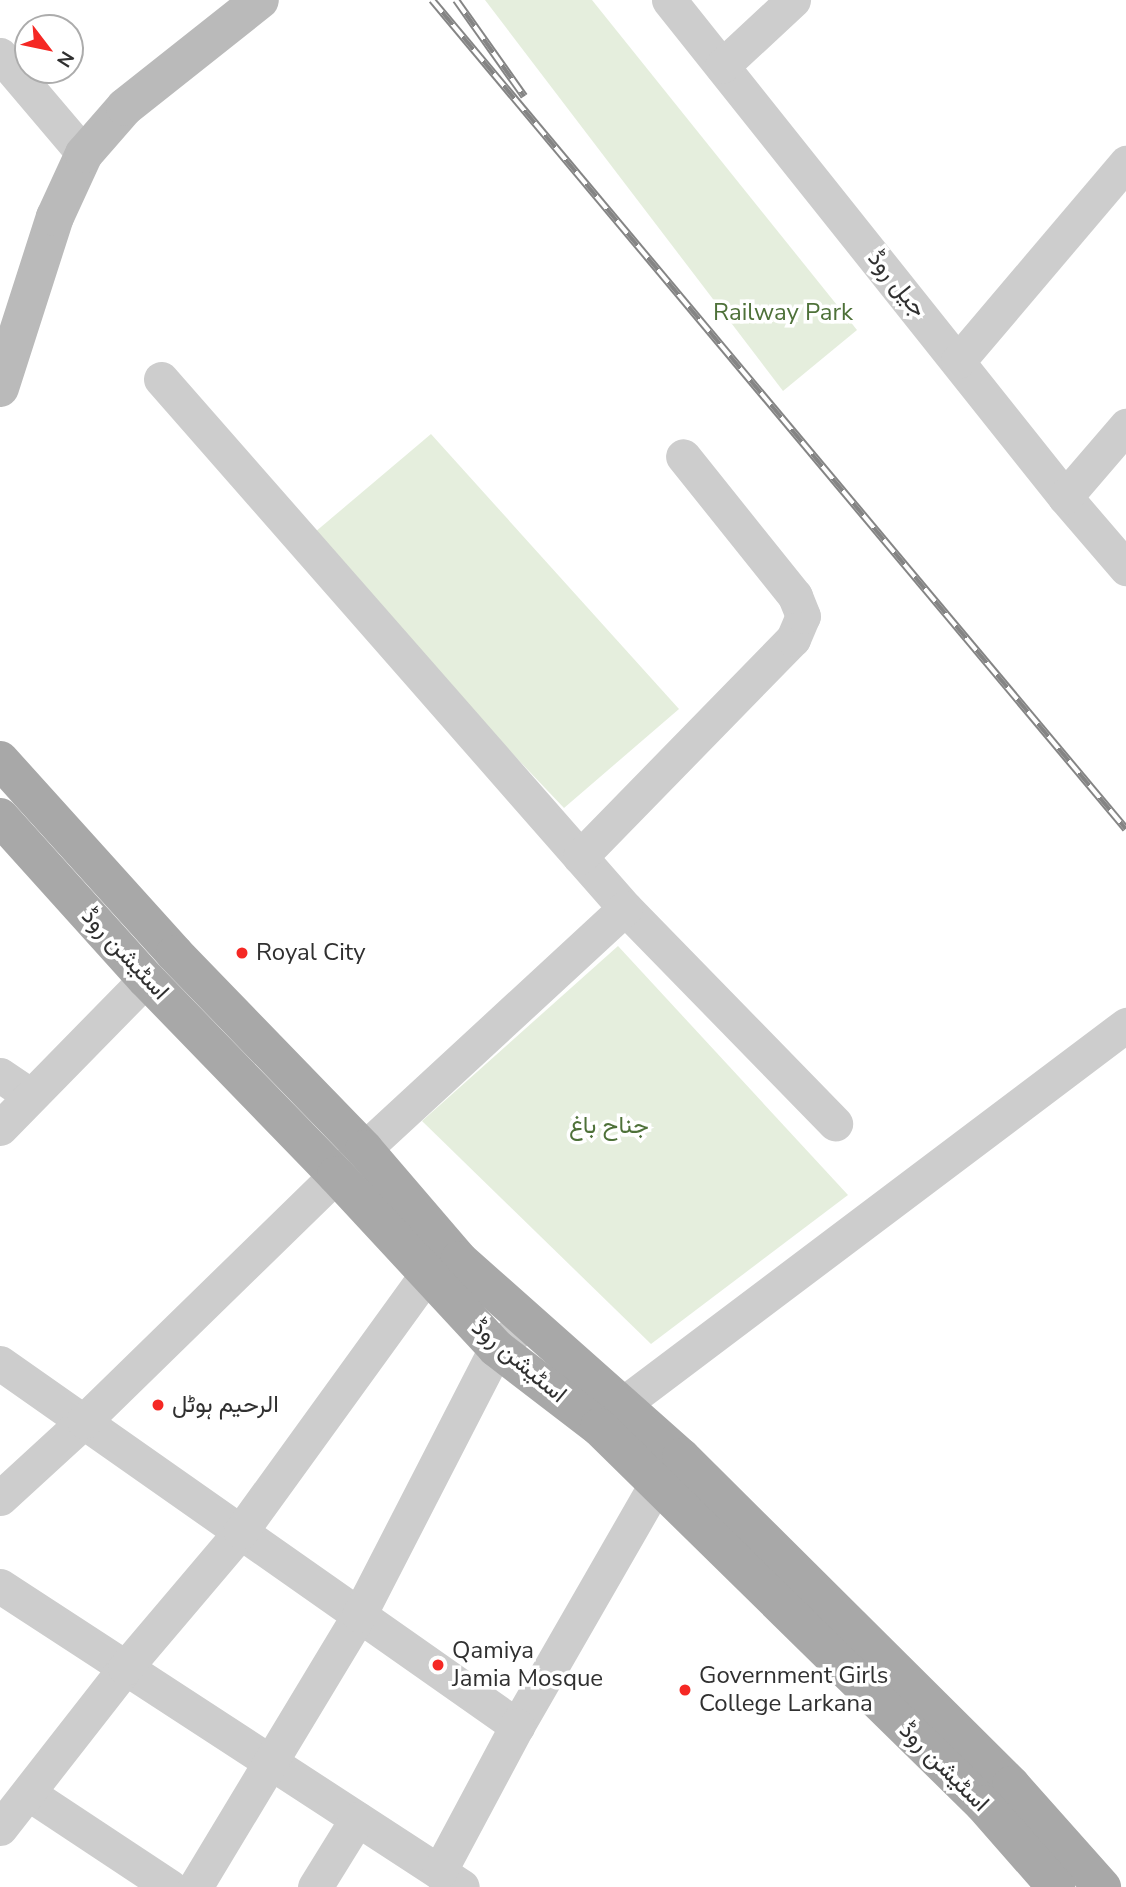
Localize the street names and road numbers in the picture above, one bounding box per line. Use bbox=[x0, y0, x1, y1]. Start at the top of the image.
street label: جیل روڈ bbox=[861, 245, 933, 323]
street label: اسٹیشن روڈ bbox=[75, 902, 175, 1006]
street label: اسٹیشن روڈ bbox=[466, 1313, 572, 1409]
street label: اسٹیشن روڈ bbox=[893, 1716, 995, 1818]

